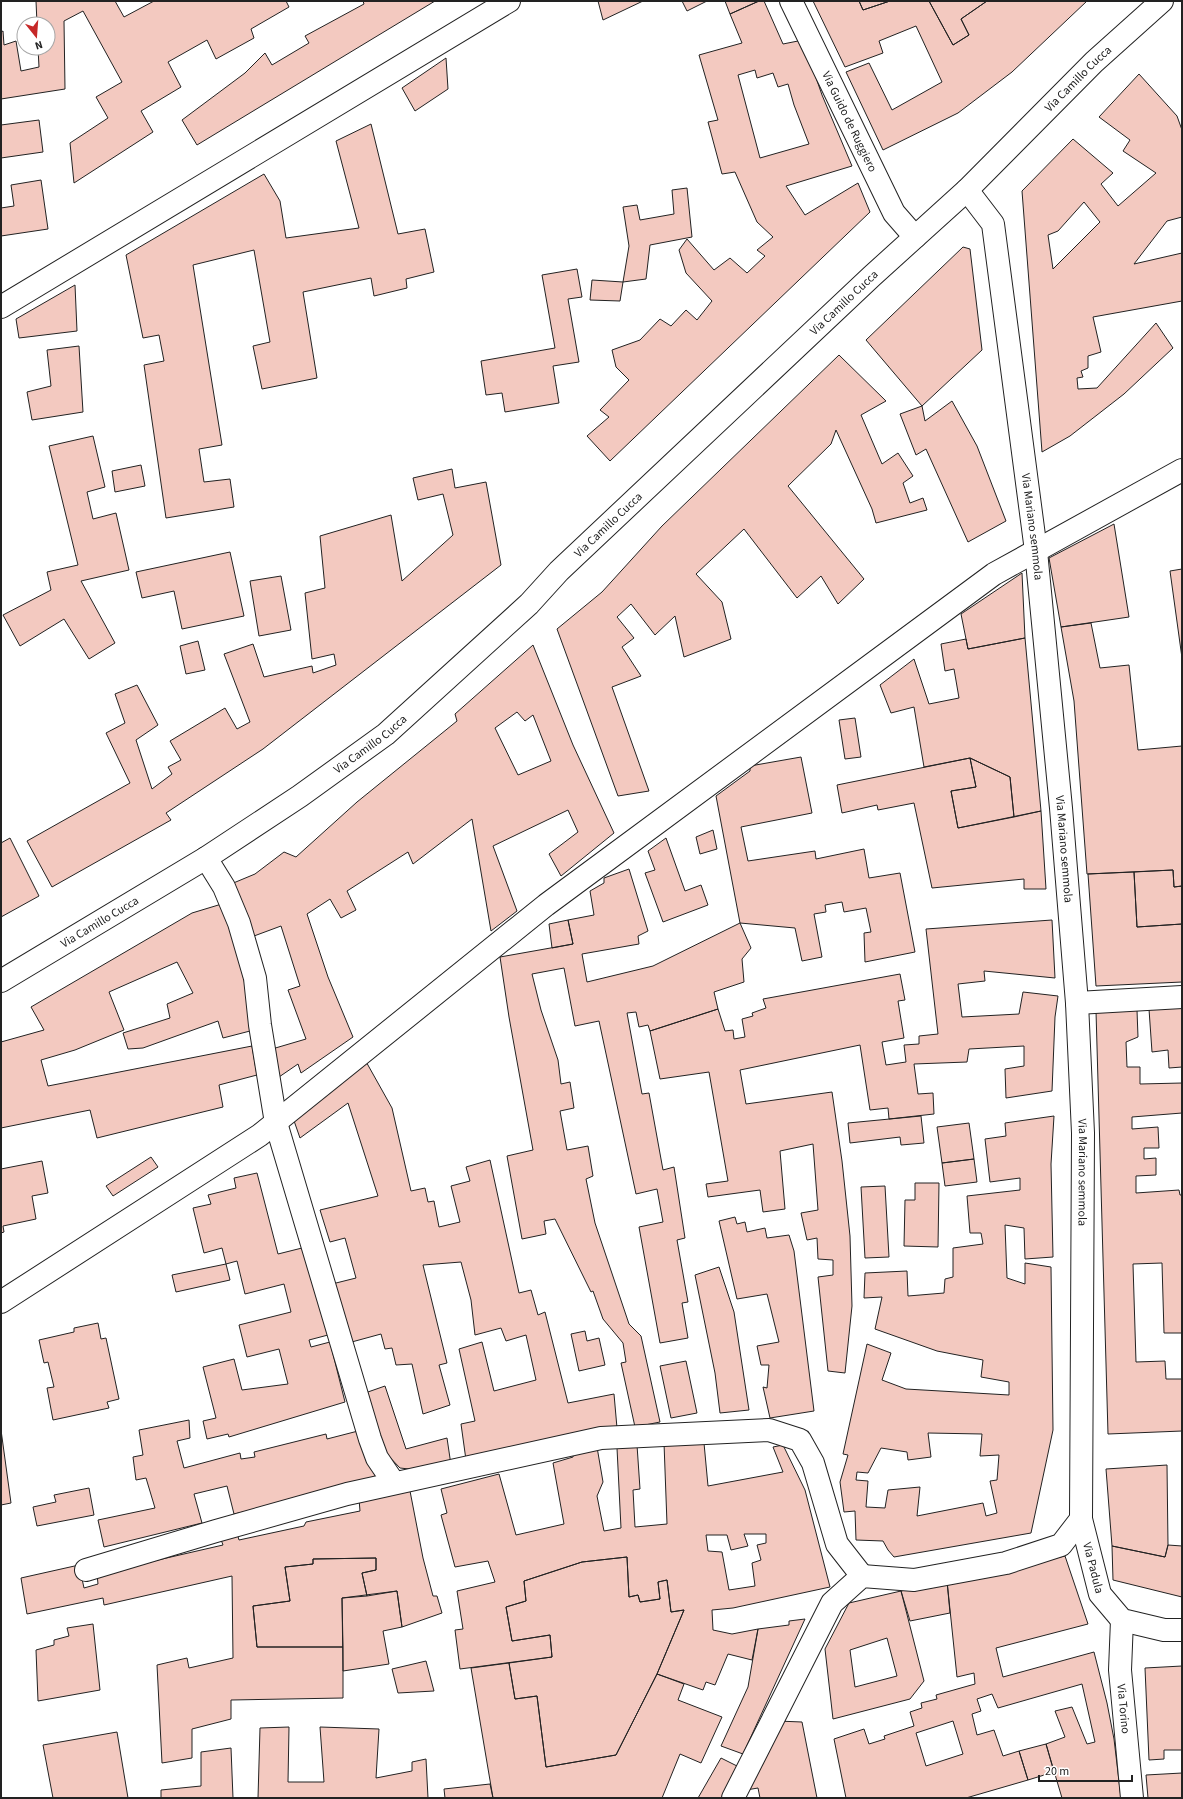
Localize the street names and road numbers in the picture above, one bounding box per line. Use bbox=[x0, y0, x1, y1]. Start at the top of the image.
street label: Via Camillo Cucca bbox=[1041, 42, 1115, 116]
street label: Via Guido de Ruggiero bbox=[818, 68, 881, 175]
street label: Via Camillo Cucca bbox=[806, 266, 882, 339]
street label: Via Mariano semmola bbox=[1017, 472, 1047, 581]
street label: Via Camillo Cucca bbox=[570, 488, 646, 561]
street label: Via Camillo Cucca bbox=[330, 711, 411, 778]
street label: Via Mariano semmola bbox=[1051, 795, 1077, 903]
street label: Via Camillo Cucca bbox=[57, 892, 142, 952]
street label: Via Mariano semmola bbox=[1074, 1118, 1092, 1226]
street label: Via Padula bbox=[1079, 1540, 1108, 1595]
street label: Via Torino bbox=[1113, 1683, 1134, 1734]

